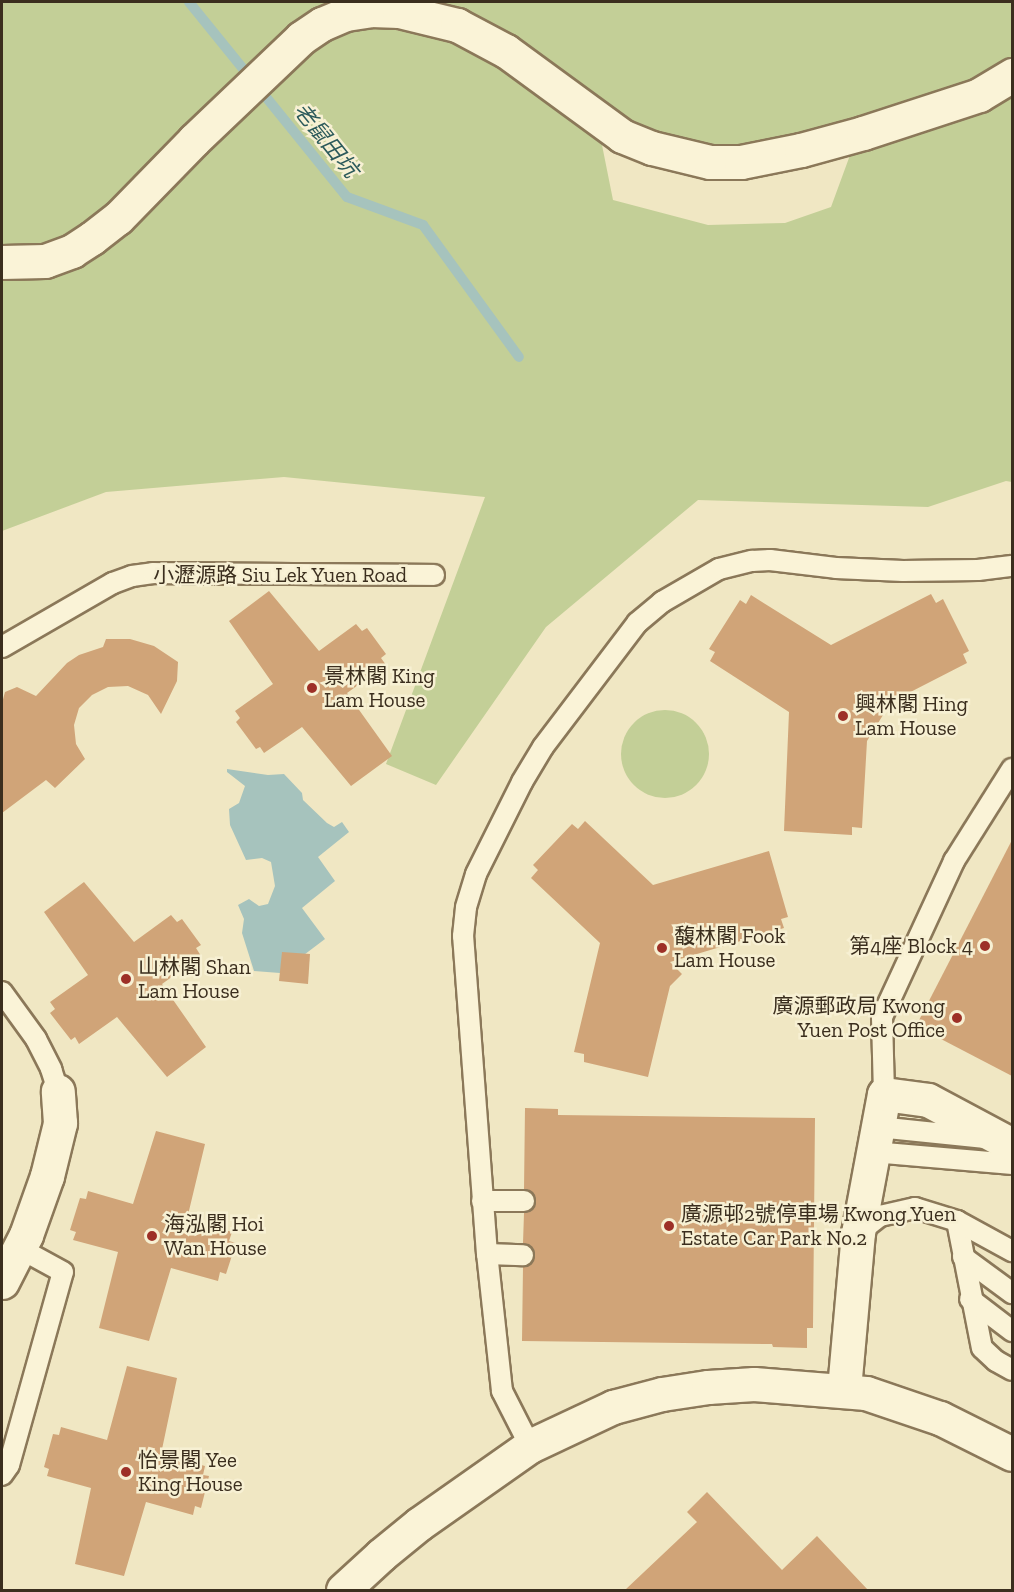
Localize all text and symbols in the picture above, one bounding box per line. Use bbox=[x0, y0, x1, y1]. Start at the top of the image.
water label: 老鼠田坑 bbox=[288, 97, 364, 183]
street label: 小瀝源路 Siu Lek Yuen Road bbox=[153, 562, 407, 588]
place label: 景林閣 King Lam House bbox=[324, 663, 435, 713]
marker: 景林閣 King Lam House bbox=[305, 681, 319, 695]
place label: 興林閣 Hing Lam House bbox=[855, 691, 968, 741]
marker: 興林閣 Hing Lam House bbox=[836, 709, 850, 723]
place label: 馥林閣 Fook Lam House bbox=[674, 923, 786, 973]
place label: 第4座 Block 4 bbox=[849, 933, 973, 959]
marker: 第4座 Block 4 bbox=[978, 939, 992, 953]
marker: 馥林閣 Fook Lam House bbox=[655, 941, 669, 955]
place label: 山林閣 Shan Lam House bbox=[138, 954, 251, 1004]
marker: 山林閣 Shan Lam House bbox=[119, 972, 133, 986]
place label: 廣源郵政局 Kwong Yuen Post Office bbox=[772, 993, 945, 1043]
marker: 廣源郵政局 Kwong Yuen Post Office bbox=[950, 1011, 964, 1025]
place label: 廣源邨2號停車場 Kwong Yuen Estate Car Park No.2 bbox=[681, 1201, 957, 1251]
place label: 海泓閣 Hoi Wan House bbox=[164, 1211, 267, 1261]
marker: 廣源邨2號停車場 Kwong Yuen Estate Car Park No.2 bbox=[662, 1219, 676, 1233]
marker: 海泓閣 Hoi Wan House bbox=[145, 1229, 159, 1243]
place label: 怡景閣 Yee King House bbox=[138, 1447, 243, 1497]
marker: 怡景閣 Yee King House bbox=[119, 1465, 133, 1479]

